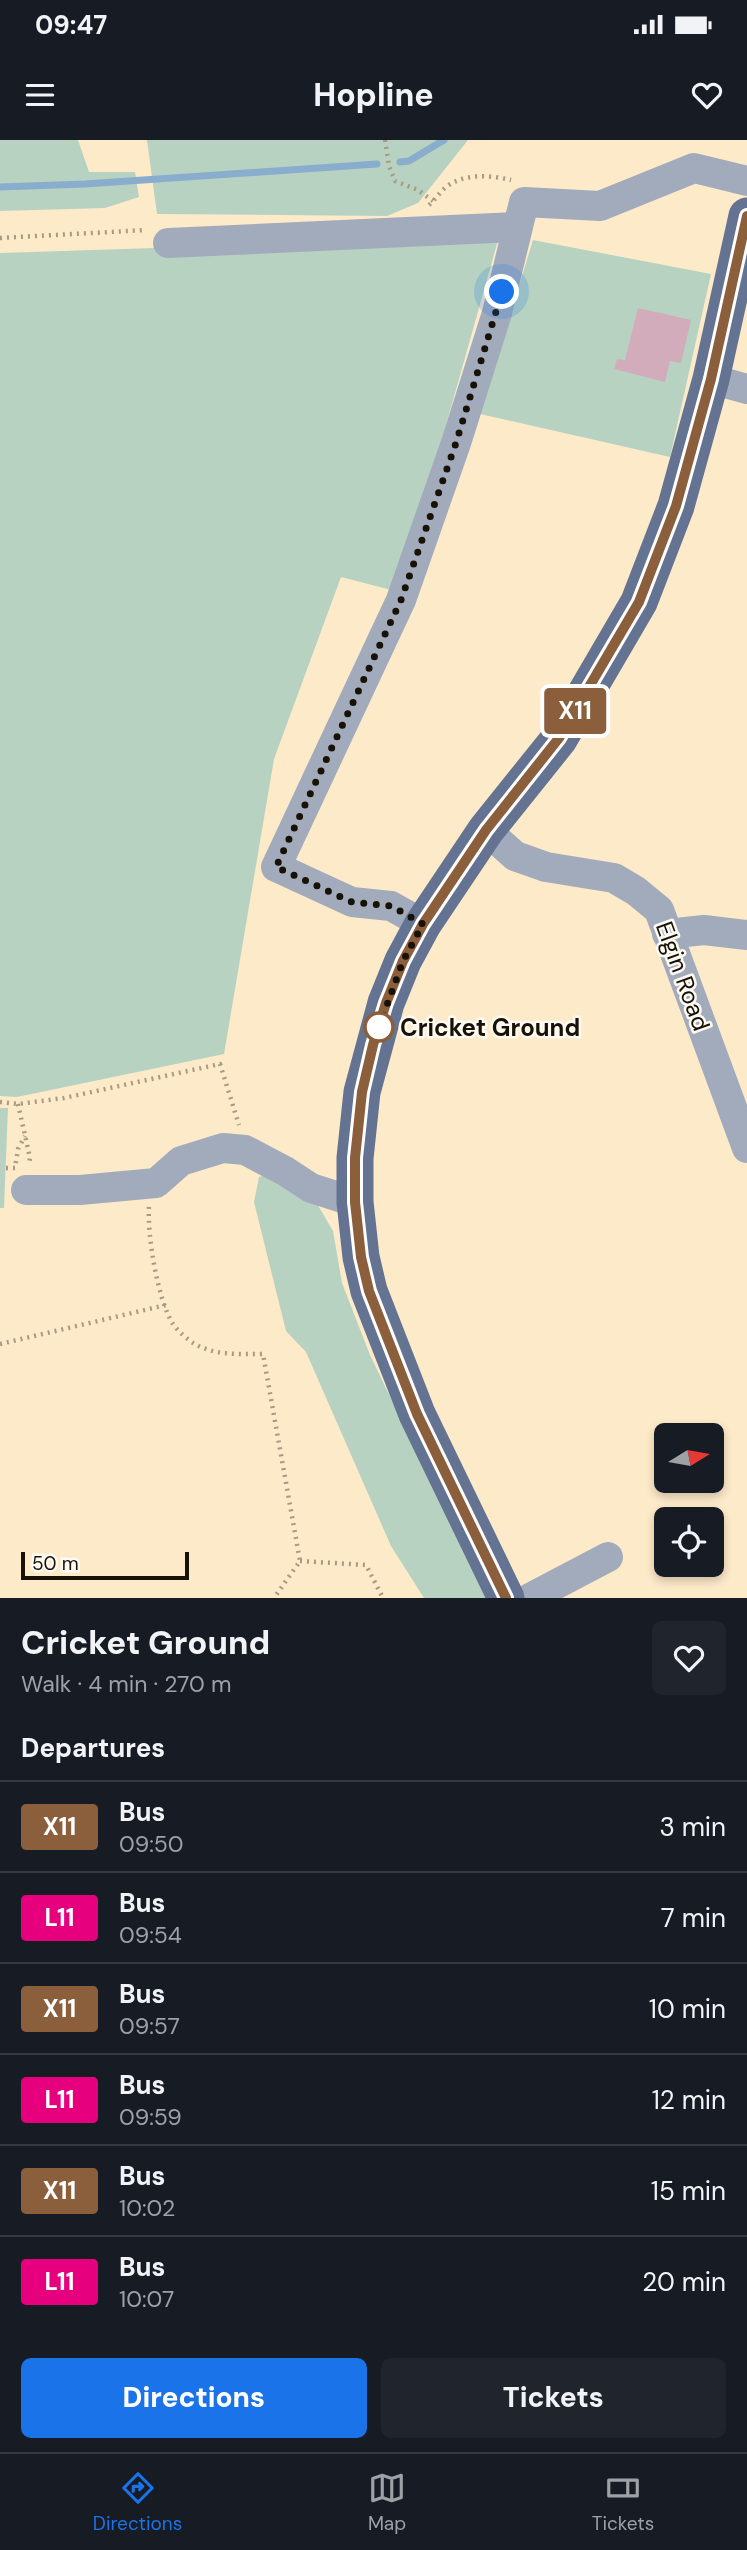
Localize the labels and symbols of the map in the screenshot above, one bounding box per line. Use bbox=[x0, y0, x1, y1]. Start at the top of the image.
your location bbox=[484, 274, 519, 309]
line badge: X11 bbox=[535, 688, 615, 734]
street label: Elgin Road bbox=[649, 917, 717, 1035]
marker: Cricket Ground bbox=[364, 1012, 394, 1042]
place label: Cricket Ground bbox=[400, 1012, 580, 1043]
north arrow bbox=[654, 1423, 724, 1493]
scale bar bbox=[21, 1549, 189, 1581]

